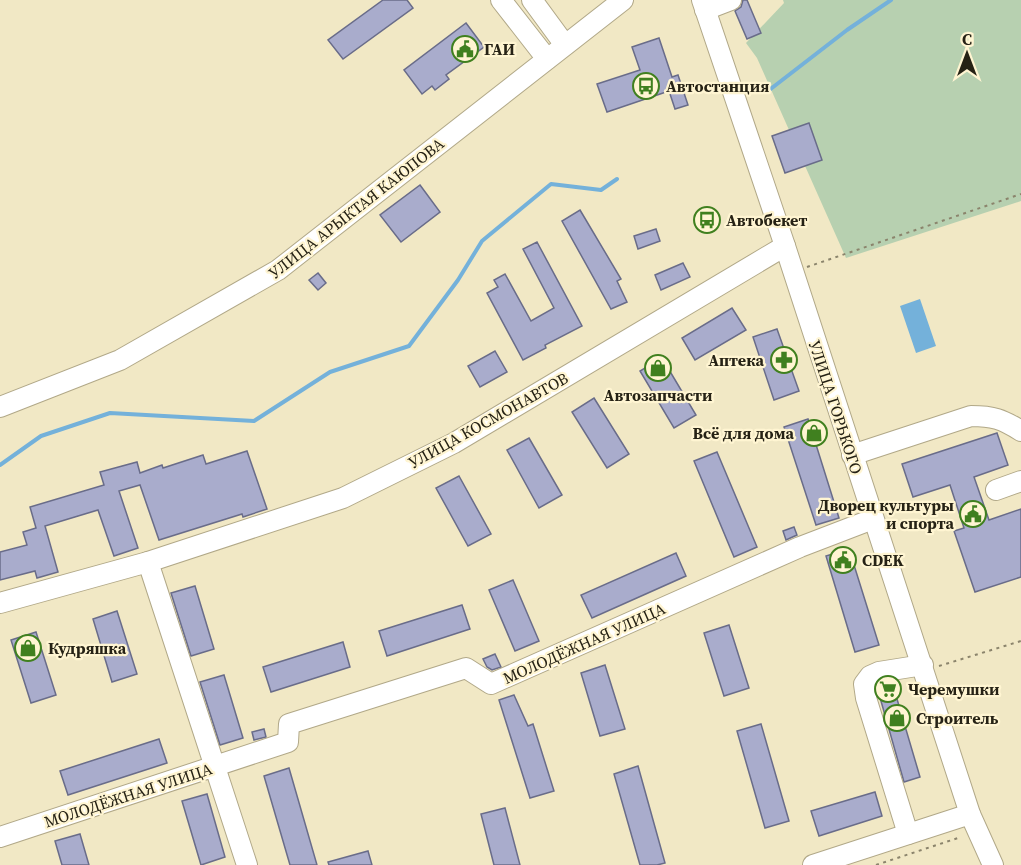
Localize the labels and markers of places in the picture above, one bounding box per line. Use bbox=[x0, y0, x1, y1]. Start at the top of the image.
public building icon: ГАИ bbox=[450, 34, 480, 64]
place label: ГАИ bbox=[484, 38, 515, 60]
bus stop icon: Автостанция bbox=[631, 71, 661, 101]
place label: Автостанция bbox=[666, 75, 769, 97]
bus stop icon: Автобекет bbox=[692, 205, 722, 235]
place label: Автобекет bbox=[726, 209, 807, 231]
pharmacy icon: Аптека bbox=[769, 345, 799, 375]
place label: Аптека bbox=[708, 349, 764, 371]
shop icon: Автозапчасти bbox=[643, 353, 673, 383]
place label: Автозапчасти bbox=[604, 384, 713, 406]
shop icon: Всё для дома bbox=[799, 418, 829, 448]
place label: Всё для дома bbox=[692, 422, 794, 444]
place label: Дворец культуры и спорта bbox=[818, 494, 954, 534]
public building icon: Дворец культуры и спорта bbox=[958, 499, 988, 529]
public building icon: CDEK bbox=[828, 545, 858, 575]
place label: CDEK bbox=[862, 549, 904, 571]
shop icon: Кудряшка bbox=[13, 633, 43, 663]
place label: Кудряшка bbox=[48, 637, 127, 659]
supermarket icon: Черемушки bbox=[873, 674, 903, 704]
place label: Черемушки bbox=[908, 678, 1000, 700]
shop icon: Строитель bbox=[882, 703, 912, 733]
place label: Строитель bbox=[916, 707, 999, 729]

